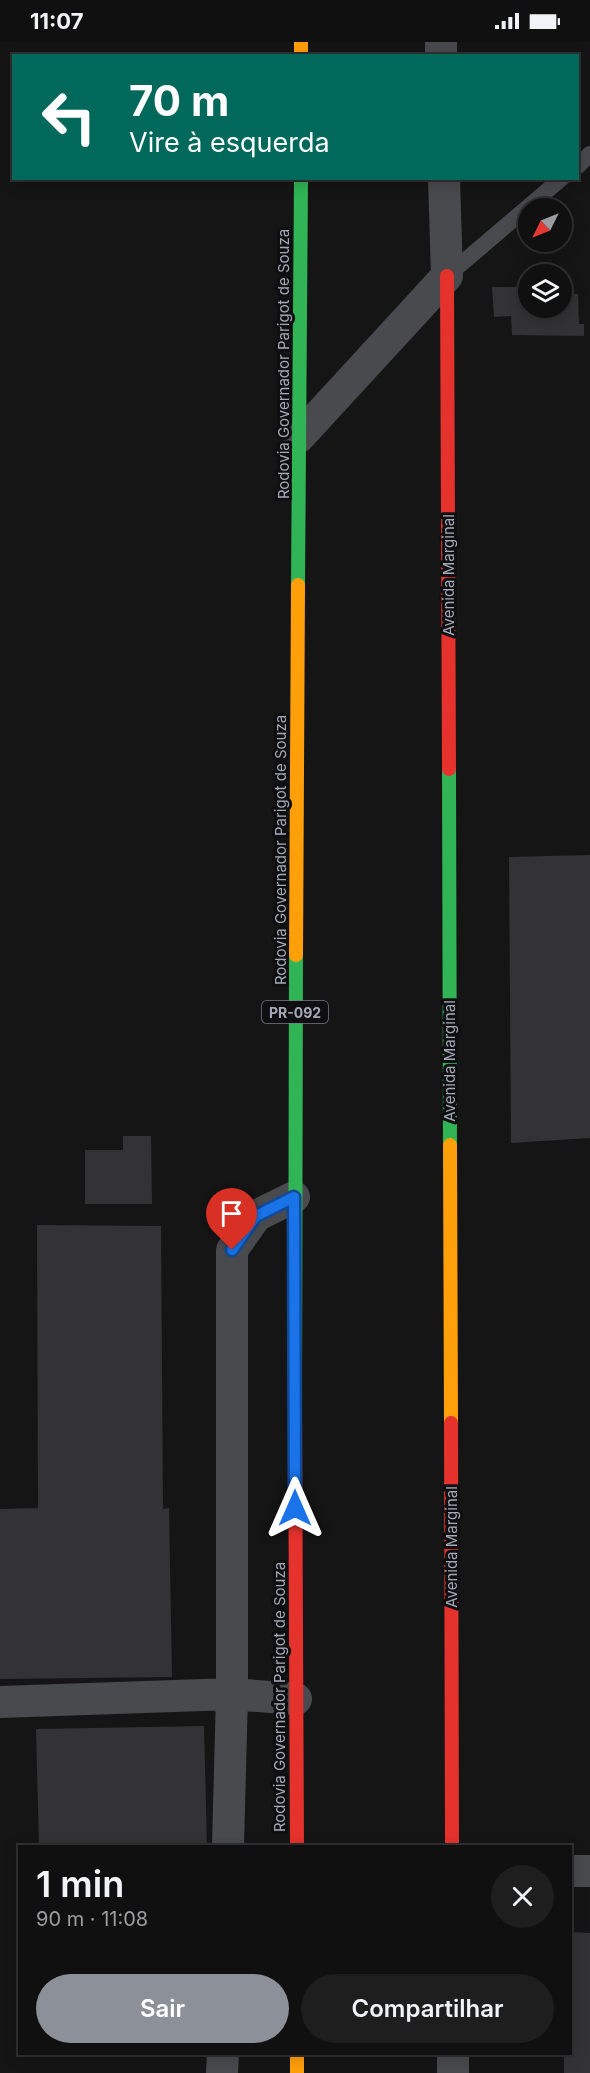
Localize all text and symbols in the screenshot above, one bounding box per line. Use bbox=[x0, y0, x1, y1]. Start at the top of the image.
text: 11:07 bbox=[30, 8, 84, 34]
text: 70 m bbox=[129, 75, 229, 126]
icon: left bbox=[30, 78, 108, 156]
text: Vire à esquerda bbox=[129, 126, 330, 159]
north arrow bbox=[518, 198, 572, 252]
map controls bbox=[518, 198, 572, 318]
street label: Rodovia Governador Parigot de Souza bbox=[274, 229, 293, 499]
button: layers bbox=[518, 264, 572, 318]
street label: Avenida Marginal bbox=[439, 514, 458, 636]
street label: Rodovia Governador Parigot de Souza bbox=[271, 715, 290, 985]
street label: Avenida Marginal bbox=[440, 1000, 459, 1122]
road number: PR-092 bbox=[262, 1001, 328, 1023]
pin bbox=[206, 1188, 257, 1250]
icon: arrive bbox=[215, 1197, 248, 1230]
position arrow bbox=[263, 1476, 327, 1540]
street label: Avenida Marginal bbox=[442, 1486, 461, 1608]
street label: Rodovia Governador Parigot de Souza bbox=[270, 1562, 289, 1832]
text: 1 min bbox=[36, 1862, 124, 1906]
button: close bbox=[491, 1865, 554, 1928]
text: 90 m · 11:08 bbox=[36, 1907, 148, 1931]
button: Sair bbox=[36, 1974, 289, 2043]
button: Compartilhar bbox=[301, 1974, 554, 2043]

